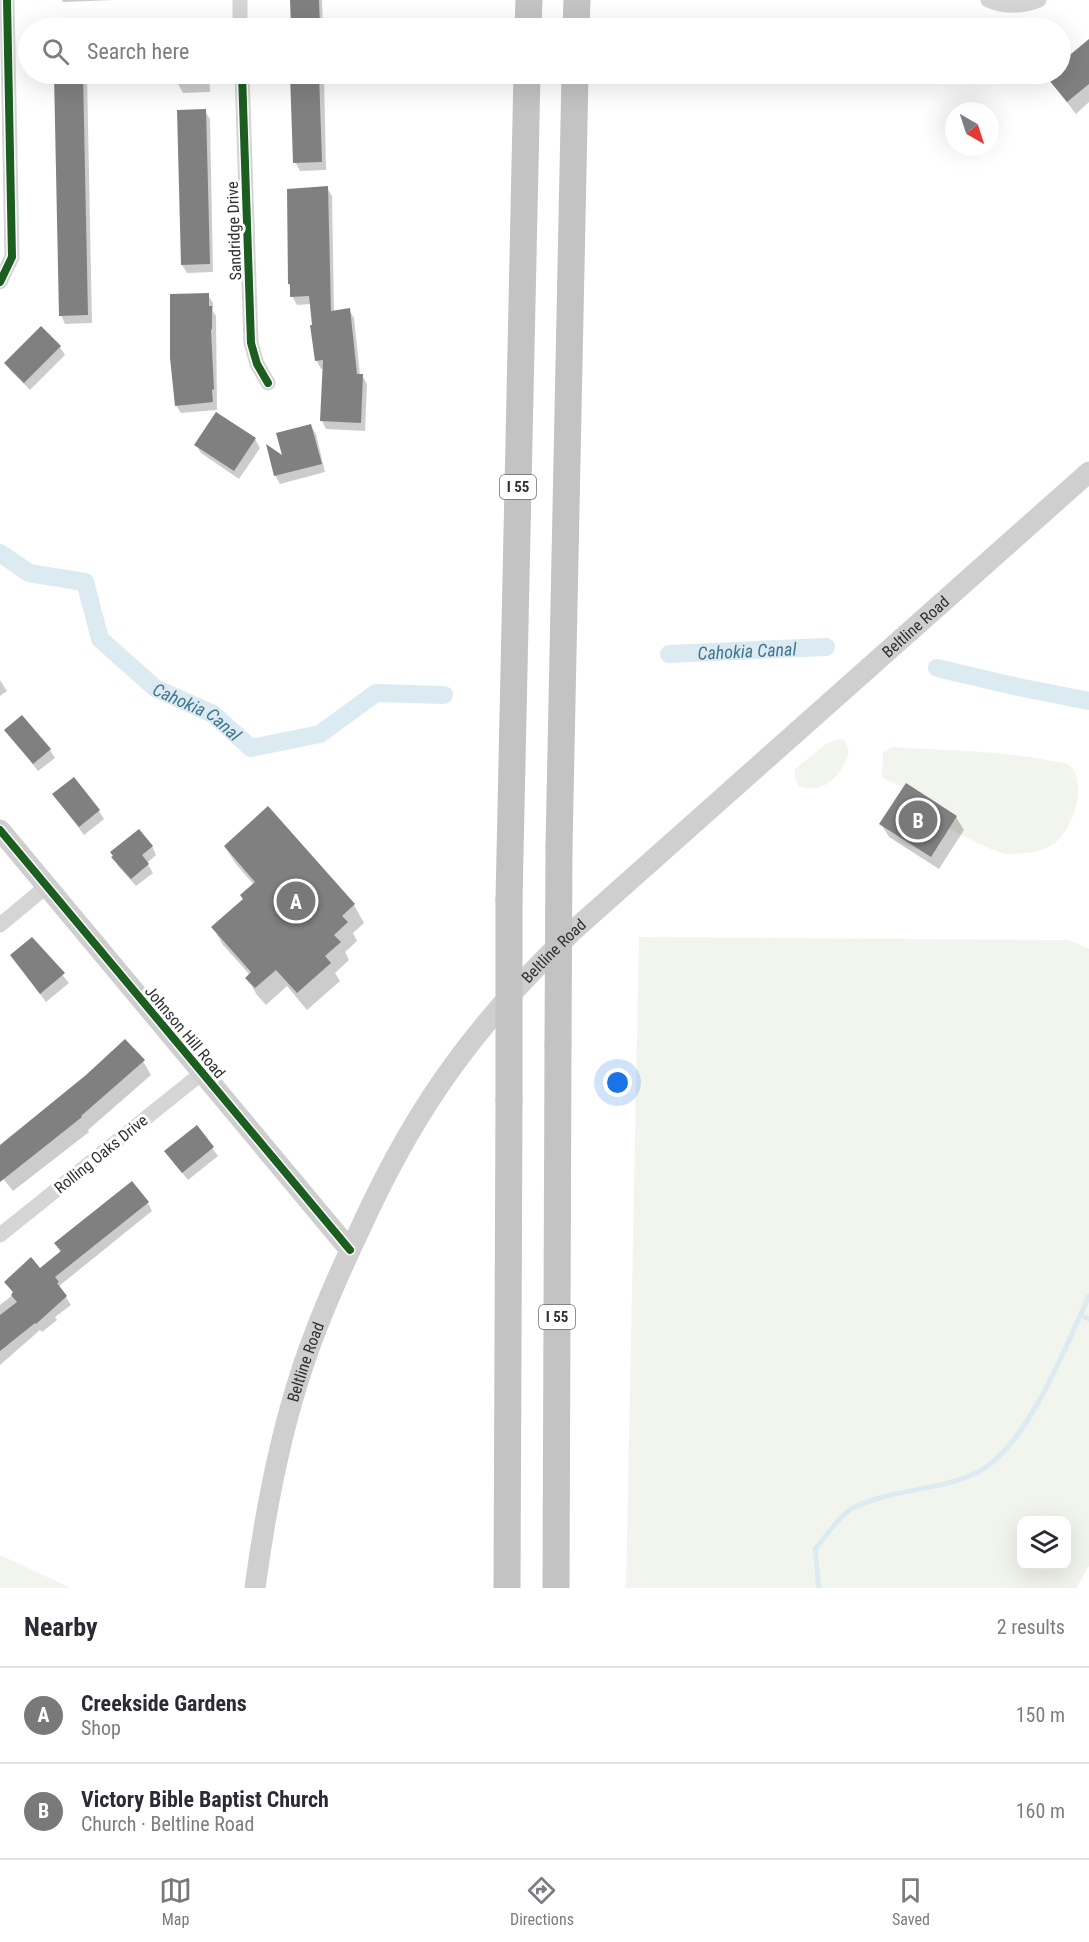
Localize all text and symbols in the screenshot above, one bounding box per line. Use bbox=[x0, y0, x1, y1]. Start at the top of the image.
search box bbox=[18, 18, 1071, 84]
icon: search bbox=[39, 35, 72, 68]
text: Search here bbox=[87, 39, 189, 64]
north arrow bbox=[945, 102, 999, 156]
street label: Sandridge Drive bbox=[223, 181, 245, 281]
road number: I 55 bbox=[500, 475, 536, 499]
street label: Beltline Road bbox=[878, 592, 953, 661]
water label: Cahokia Canal bbox=[697, 638, 798, 663]
water label: Cahokia Canal bbox=[150, 678, 246, 745]
pin: B bbox=[898, 798, 938, 842]
pin: A bbox=[276, 878, 316, 924]
street label: Beltline Road bbox=[517, 915, 590, 987]
street label: Johnson Hill Road bbox=[141, 982, 229, 1082]
your location bbox=[603, 1068, 632, 1097]
street label: Rolling Oaks Drive bbox=[51, 1111, 151, 1197]
road number: I 55 bbox=[539, 1305, 575, 1329]
street label: Beltline Road bbox=[283, 1319, 328, 1404]
map controls bbox=[1017, 1516, 1071, 1570]
button: layers bbox=[1017, 1516, 1071, 1570]
text: Nearby bbox=[24, 1612, 98, 1642]
text: 2 results bbox=[997, 1615, 1065, 1639]
text: Creekside Gardens bbox=[81, 1691, 247, 1716]
text: A bbox=[38, 1703, 49, 1727]
text: 150 m bbox=[1016, 1703, 1065, 1727]
text: Shop bbox=[81, 1716, 121, 1740]
text: Victory Bible Baptist Church bbox=[81, 1787, 329, 1812]
text: B bbox=[38, 1799, 49, 1823]
text: 160 m bbox=[1016, 1799, 1065, 1823]
text: Church · Beltline Road bbox=[81, 1812, 254, 1836]
tab: Map bbox=[159, 1874, 192, 1929]
tab: Directions bbox=[510, 1874, 574, 1929]
tab: Saved bbox=[892, 1874, 930, 1929]

